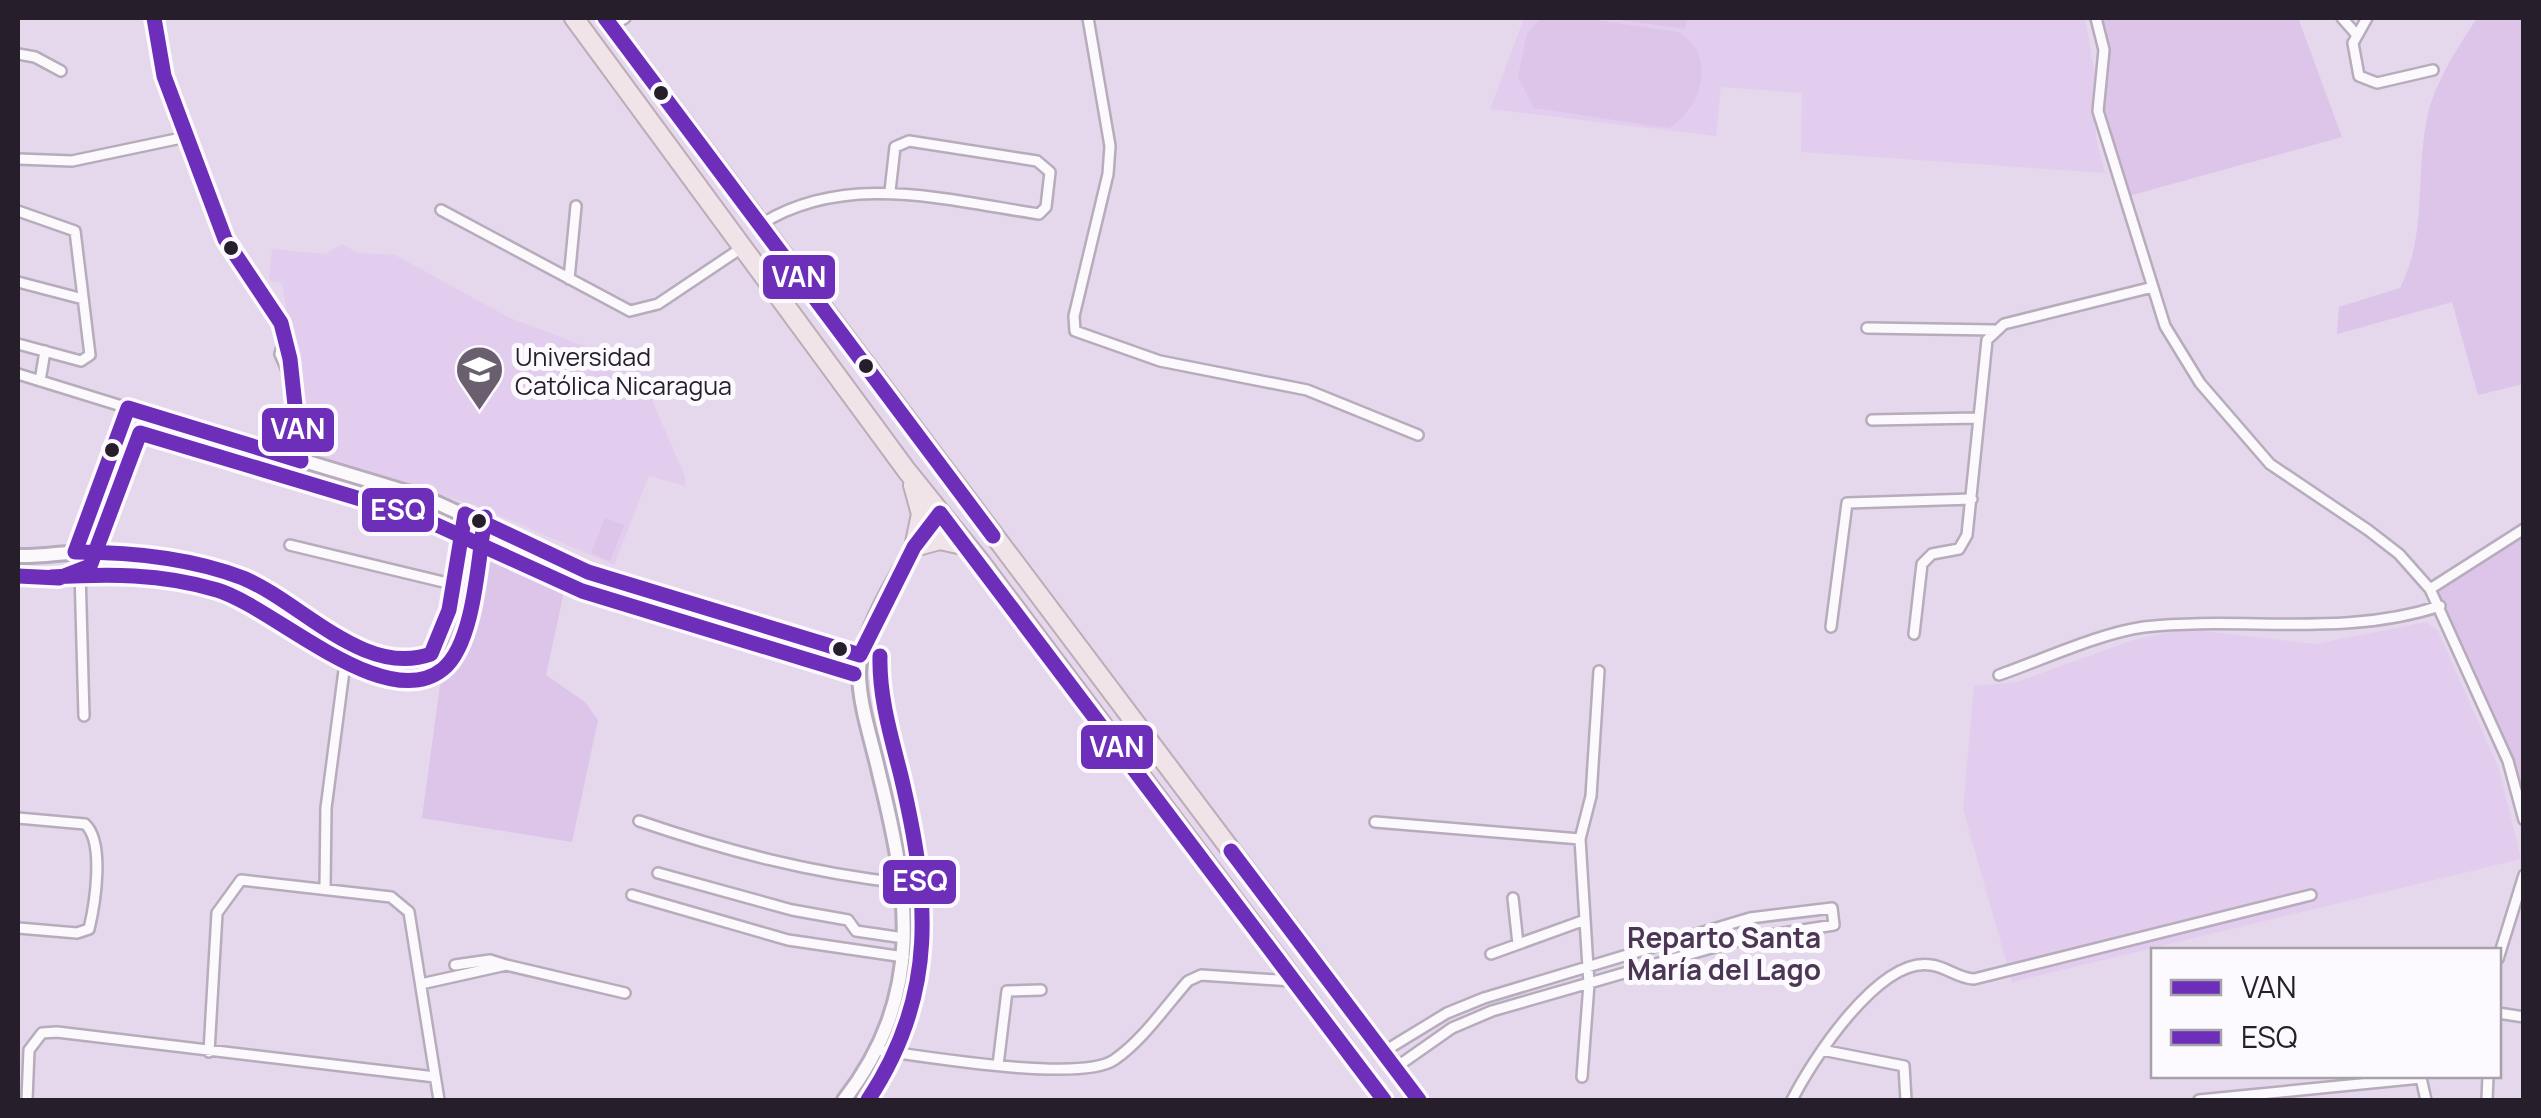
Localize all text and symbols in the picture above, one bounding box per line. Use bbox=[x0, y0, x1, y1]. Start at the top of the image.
unlabelled marker bbox=[651, 83, 671, 103]
unlabelled marker bbox=[221, 238, 241, 258]
line badge: VAN bbox=[761, 253, 837, 301]
text: VAN bbox=[772, 257, 826, 295]
place label: Universidad Católica Nicaragua bbox=[515, 339, 732, 403]
school or university icon: Universidad Católica Nicaragua bbox=[454, 344, 506, 412]
unlabelled marker bbox=[856, 356, 876, 376]
line badge: VAN bbox=[260, 406, 336, 454]
text: VAN bbox=[271, 409, 325, 447]
unlabelled marker bbox=[102, 440, 122, 460]
line badge: ESQ bbox=[360, 486, 436, 534]
text: ESQ bbox=[370, 490, 426, 528]
unlabelled marker bbox=[469, 511, 489, 531]
unlabelled marker bbox=[830, 639, 850, 659]
line badge: VAN bbox=[1079, 723, 1155, 771]
text: VAN bbox=[1090, 727, 1144, 765]
line badge: ESQ bbox=[881, 858, 958, 906]
text: ESQ bbox=[892, 861, 948, 899]
district label: Reparto Santa María del Lago bbox=[1627, 918, 1821, 988]
legend bbox=[2151, 948, 2501, 1078]
text: VAN bbox=[2241, 966, 2297, 1007]
text: ESQ bbox=[2241, 1016, 2298, 1057]

